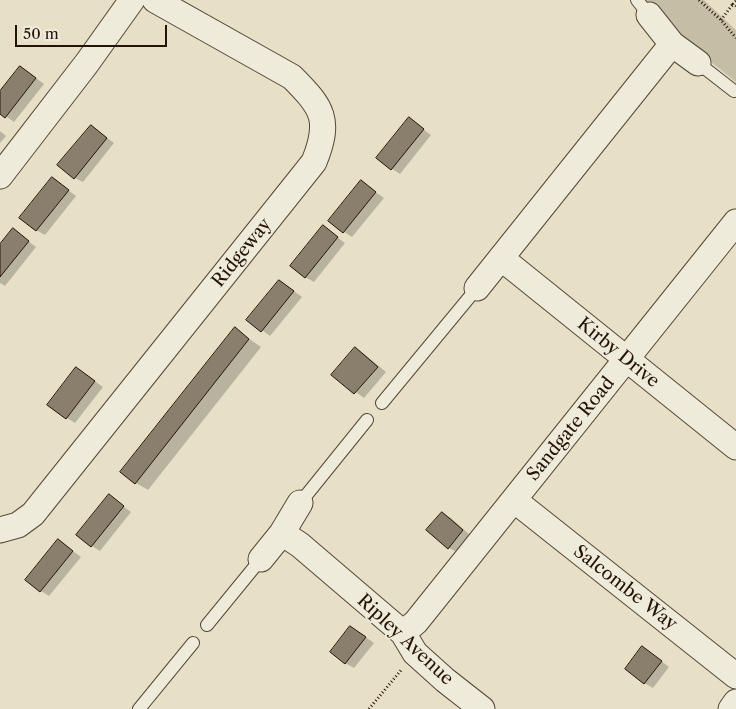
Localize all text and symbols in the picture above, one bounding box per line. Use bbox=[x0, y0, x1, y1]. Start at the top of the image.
scale bar bbox=[18, 15, 170, 47]
text: 50 m bbox=[23, 24, 59, 43]
street label: Ridgeway bbox=[208, 214, 276, 292]
street label: Kirby Drive bbox=[573, 313, 663, 393]
street label: Sandgate Road bbox=[523, 373, 619, 485]
street label: Salcombe Way bbox=[569, 541, 681, 635]
street label: Ripley Avenue bbox=[352, 590, 458, 690]

